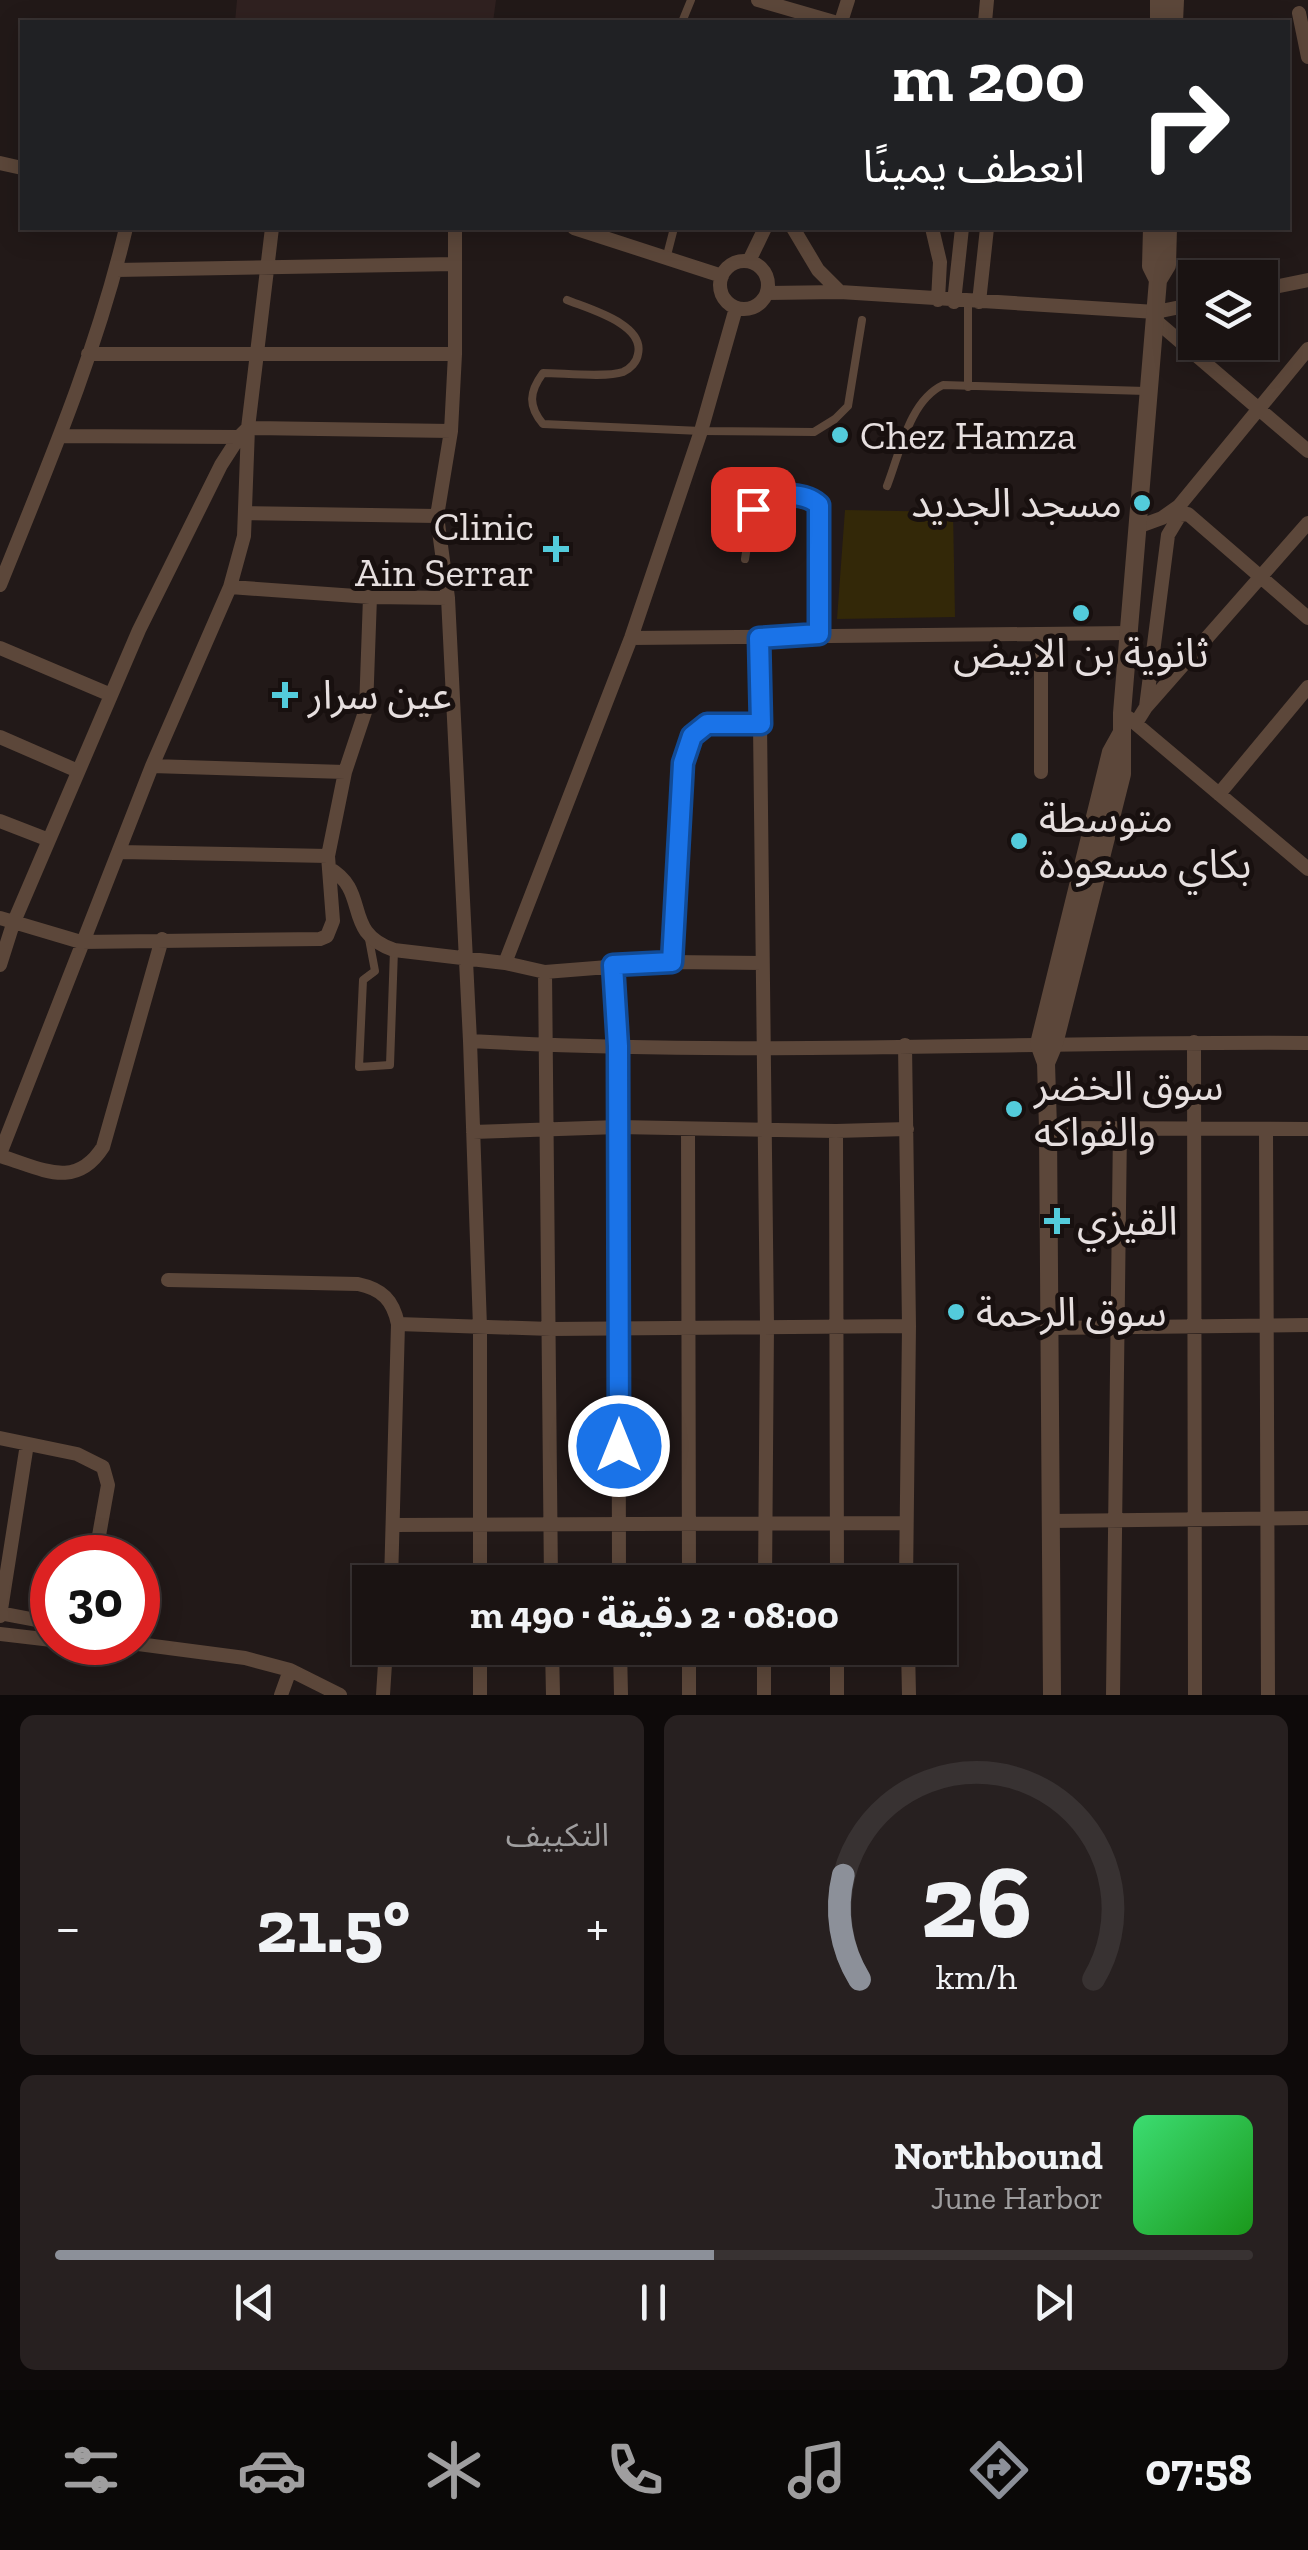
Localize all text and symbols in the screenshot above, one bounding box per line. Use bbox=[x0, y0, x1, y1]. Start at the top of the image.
text: 200 m bbox=[892, 35, 1085, 119]
icon: right bbox=[1120, 60, 1250, 190]
text: انعطف يمينًا bbox=[862, 140, 1085, 194]
map controls bbox=[1178, 260, 1278, 360]
button: layers bbox=[1178, 260, 1278, 360]
place label: Chez Hamza bbox=[860, 411, 1076, 459]
marker: Chez Hamza bbox=[829, 424, 851, 446]
pin bbox=[711, 467, 796, 552]
place label: مسجد الجديد bbox=[911, 479, 1122, 527]
icon: arrive bbox=[726, 482, 781, 537]
marker: مسجد الجديد bbox=[1131, 492, 1153, 514]
place label: Clinic Ain Serrar bbox=[355, 502, 534, 596]
marker: Clinic Ain Serrar bbox=[543, 536, 569, 562]
marker: ثانوية بن الابيض bbox=[1070, 602, 1092, 624]
place label: ثانوية بن الابيض bbox=[953, 629, 1209, 677]
place label: عين سرار bbox=[307, 671, 452, 719]
marker: عين سرار bbox=[272, 682, 298, 708]
place label: متوسطة بكاي مسعودة bbox=[1039, 794, 1251, 895]
marker: متوسطة بكاي مسعودة bbox=[1008, 830, 1030, 852]
place label: سوق الخضر والفواكه bbox=[1033, 1062, 1223, 1156]
marker: سوق الخضر والفواكه bbox=[1003, 1098, 1025, 1120]
place label: القيزي bbox=[1077, 1197, 1178, 1252]
marker: القيزي bbox=[1046, 1210, 1068, 1232]
place label: سوق الرحمة bbox=[976, 1288, 1167, 1336]
marker: سوق الرحمة bbox=[945, 1301, 967, 1323]
position arrow bbox=[567, 1394, 671, 1498]
speed limit sign: 30 bbox=[30, 1535, 160, 1665]
text: 08:00 · 2 دقيقة · 490 m bbox=[470, 1592, 839, 1638]
text: التكييف bbox=[506, 1816, 609, 1854]
text: 26 bbox=[920, 1839, 1032, 1964]
text: 21.5° bbox=[256, 1881, 410, 1971]
text: − bbox=[55, 1894, 81, 1960]
text: + bbox=[586, 1894, 609, 1960]
text: km/h bbox=[935, 1955, 1017, 1998]
text: Northbound bbox=[894, 2133, 1103, 2179]
text: June Harbor bbox=[931, 2179, 1103, 2217]
icon: previous bbox=[227, 2275, 282, 2330]
icon: pause bbox=[626, 2275, 681, 2330]
icon: next bbox=[1026, 2275, 1081, 2330]
icon: filters bbox=[56, 2435, 126, 2505]
icon: car bbox=[237, 2435, 307, 2505]
icon: climate bbox=[419, 2435, 489, 2505]
icon: phone bbox=[600, 2435, 670, 2505]
icon: music bbox=[782, 2435, 852, 2505]
icon: directions bbox=[964, 2435, 1034, 2505]
text: 07:58 bbox=[1145, 2443, 1252, 2497]

